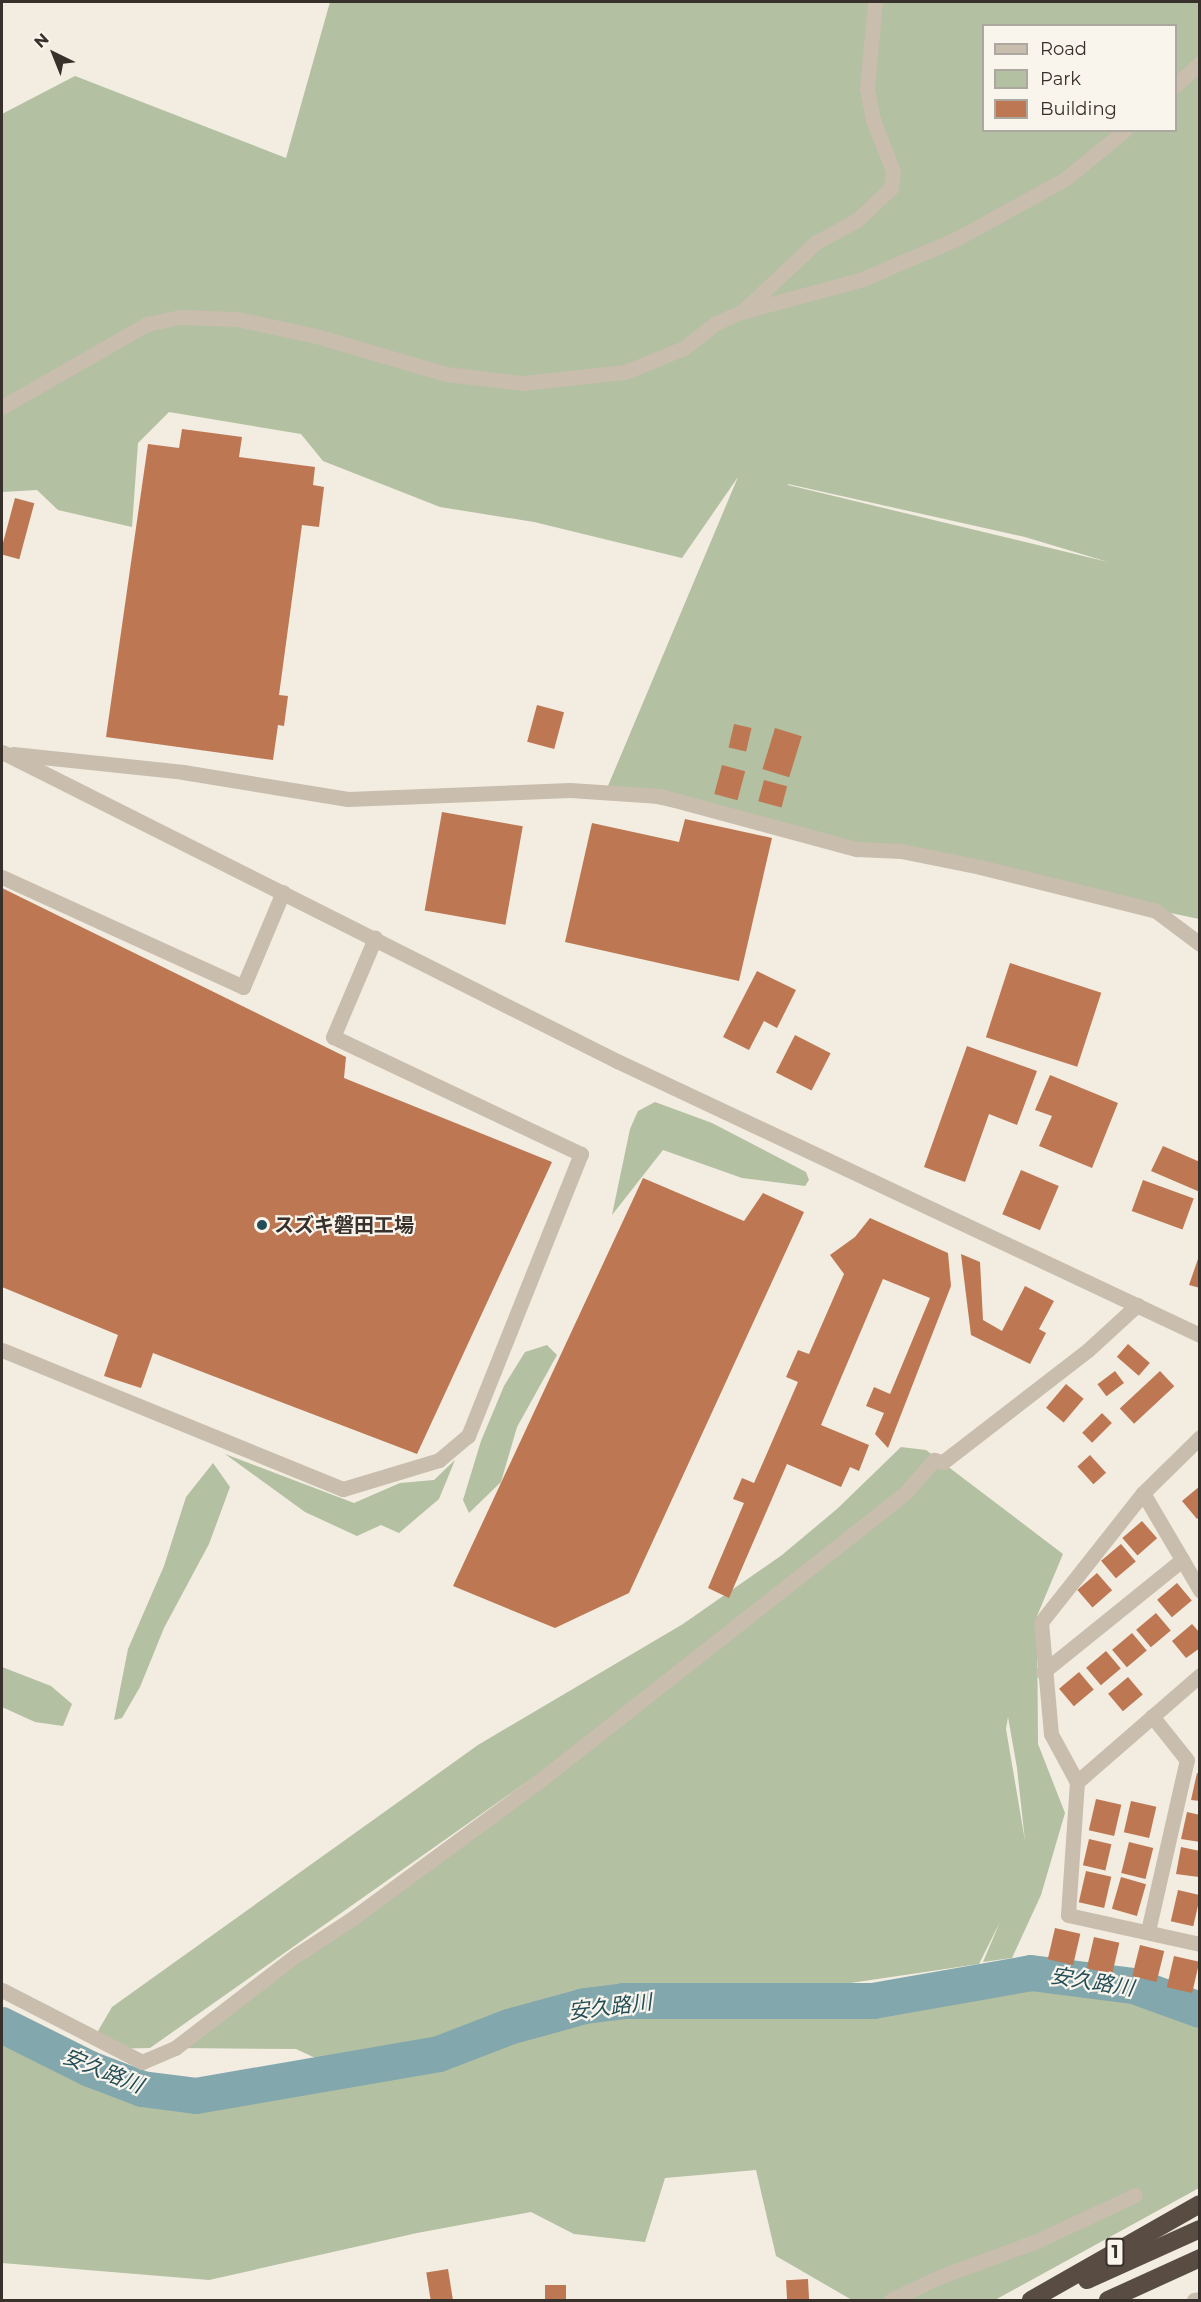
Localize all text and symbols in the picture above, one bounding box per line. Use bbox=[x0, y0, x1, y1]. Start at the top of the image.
north arrow bbox=[24, 24, 84, 84]
legend bbox=[982, 24, 1177, 132]
text: N bbox=[30, 29, 53, 52]
text: Road bbox=[1040, 38, 1087, 60]
text: Park bbox=[1040, 68, 1081, 90]
text: Building bbox=[1040, 98, 1117, 120]
place label: スズキ磐田工場 bbox=[274, 1213, 414, 1237]
marker: スズキ磐田工場 bbox=[255, 1218, 269, 1232]
water label: 安久路川 bbox=[1049, 1963, 1135, 2001]
water label: 安久路川 bbox=[567, 1989, 653, 2025]
water label: 安久路川 bbox=[59, 2044, 147, 2098]
road number: 1 bbox=[1104, 2237, 1126, 2267]

